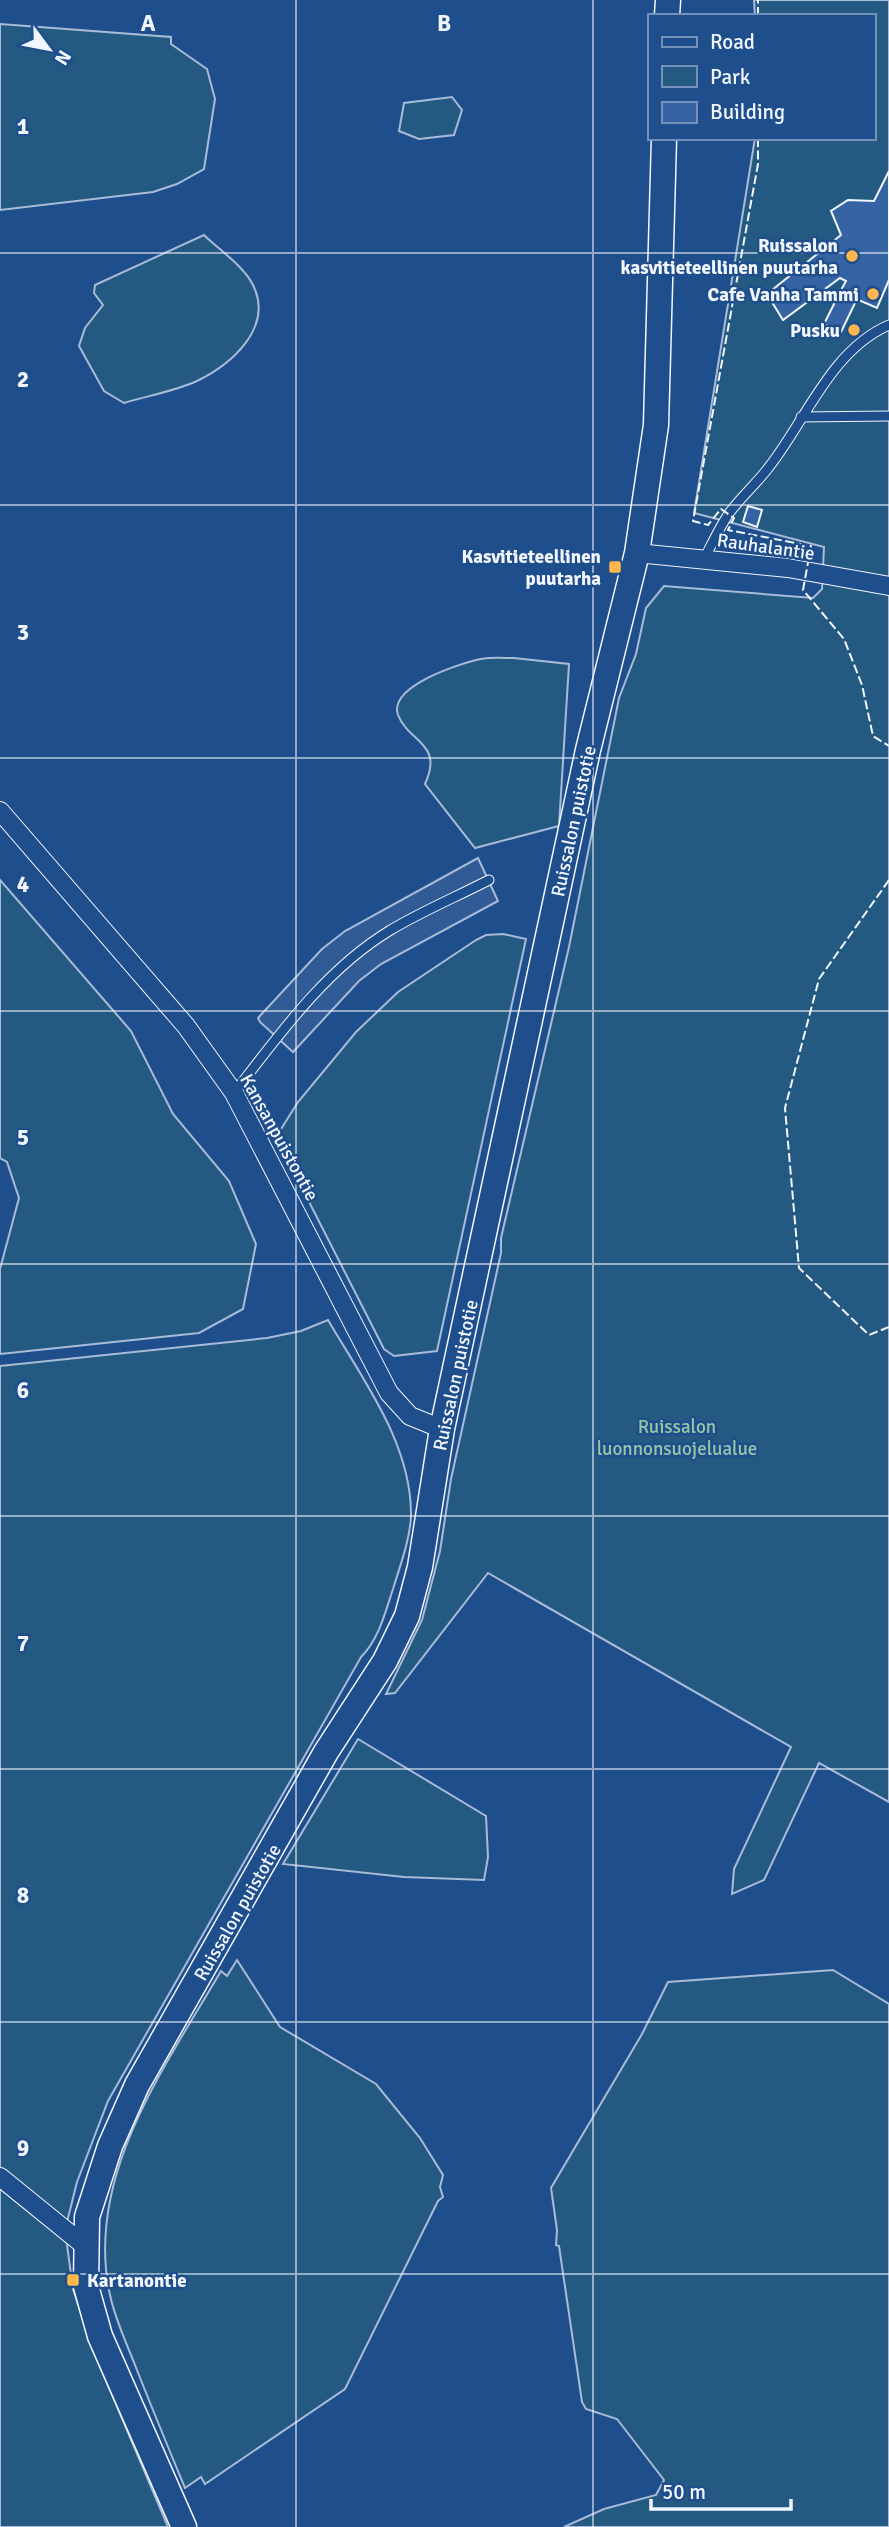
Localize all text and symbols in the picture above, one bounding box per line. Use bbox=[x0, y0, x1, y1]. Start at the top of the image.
text: A bbox=[141, 9, 156, 38]
text: B bbox=[437, 9, 451, 38]
north arrow bbox=[14, 14, 84, 84]
legend bbox=[648, 14, 875, 140]
text: Road bbox=[710, 29, 755, 55]
text: N bbox=[49, 46, 76, 69]
text: Park bbox=[710, 64, 751, 90]
text: Building bbox=[710, 99, 785, 125]
text: 1 bbox=[17, 112, 29, 141]
place label: Ruissalon kasvitieteellinen puutarha bbox=[620, 234, 838, 280]
marker: Ruissalon kasvitieteellinen puutarha bbox=[844, 248, 860, 264]
place label: Cafe Vanha Tammi bbox=[708, 283, 859, 307]
marker: Cafe Vanha Tammi bbox=[865, 286, 881, 302]
place label: Pusku bbox=[790, 319, 840, 343]
marker: Pusku bbox=[846, 322, 862, 338]
text: 2 bbox=[17, 365, 29, 394]
street label: Rauhalantie bbox=[715, 528, 816, 566]
place label: Kasvitieteellinen puutarha bbox=[461, 545, 601, 591]
marker: Kasvitieteellinen puutarha bbox=[607, 559, 623, 575]
text: 3 bbox=[17, 618, 29, 647]
street label: Ruissalon puistotie bbox=[546, 743, 602, 899]
text: 4 bbox=[17, 870, 29, 899]
street label: Kansanpuistontie bbox=[234, 1070, 324, 1205]
text: 5 bbox=[17, 1123, 29, 1152]
street label: Ruissalon puistotie bbox=[428, 1297, 484, 1453]
text: 6 bbox=[17, 1376, 29, 1405]
park label: Ruissalon luonnonsuojelualue bbox=[597, 1415, 757, 1461]
text: 7 bbox=[17, 1629, 29, 1658]
street label: Ruissalon puistotie bbox=[189, 1840, 287, 1985]
text: 8 bbox=[17, 1881, 29, 1910]
text: 9 bbox=[17, 2134, 29, 2163]
place label: Kartanontie bbox=[87, 2269, 187, 2293]
marker: Kartanontie bbox=[65, 2272, 81, 2288]
scale bar bbox=[651, 2468, 791, 2512]
text: 50 m bbox=[662, 2479, 706, 2505]

